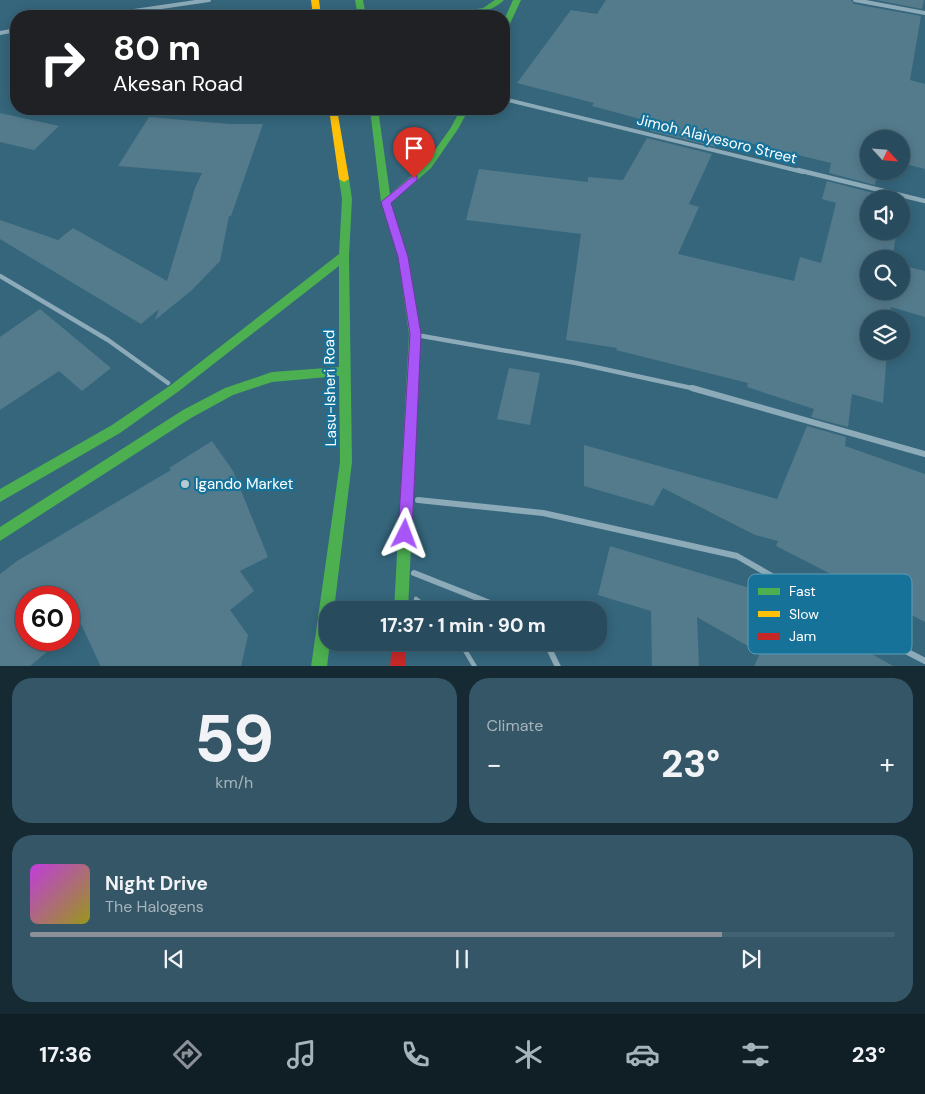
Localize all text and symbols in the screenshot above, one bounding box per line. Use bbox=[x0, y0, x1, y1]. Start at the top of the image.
text: 80 m bbox=[113, 25, 201, 71]
icon: right bbox=[30, 30, 95, 95]
text: Akesan Road bbox=[113, 69, 243, 98]
street label: Jimoh Alaiyesoro Street bbox=[635, 109, 799, 169]
pin bbox=[393, 127, 435, 178]
north arrow bbox=[860, 130, 910, 180]
map controls bbox=[860, 130, 910, 360]
icon: arrive bbox=[400, 134, 428, 162]
button: sound bbox=[860, 190, 910, 240]
button: search bbox=[860, 250, 910, 300]
button: layers bbox=[860, 310, 910, 360]
street label: Lasu-Isheri Road bbox=[319, 330, 341, 446]
place label: Igando Market bbox=[195, 474, 294, 494]
marker: Igando Market bbox=[179, 478, 191, 490]
position arrow bbox=[378, 507, 430, 559]
legend bbox=[748, 574, 912, 654]
text: Fast bbox=[789, 582, 816, 600]
speed limit sign: 60 bbox=[15, 586, 80, 651]
text: Slow bbox=[789, 605, 819, 623]
text: 17:37 · 1 min · 90 m bbox=[380, 613, 546, 638]
text: Jam bbox=[789, 627, 816, 645]
text: 59 bbox=[194, 697, 274, 781]
text: Climate bbox=[487, 715, 543, 736]
text: 23° bbox=[661, 739, 720, 789]
text: − bbox=[487, 746, 502, 783]
text: + bbox=[880, 746, 895, 783]
text: km/h bbox=[215, 772, 253, 793]
text: Night Drive bbox=[105, 871, 208, 896]
text: The Halogens bbox=[105, 896, 204, 917]
icon: previous bbox=[160, 945, 188, 973]
icon: pause bbox=[448, 945, 476, 973]
icon: next bbox=[737, 945, 765, 973]
icon: directions bbox=[170, 1037, 205, 1072]
icon: music bbox=[284, 1037, 319, 1072]
icon: phone bbox=[398, 1037, 433, 1072]
icon: climate bbox=[511, 1037, 546, 1072]
icon: car bbox=[625, 1037, 660, 1072]
icon: filters bbox=[738, 1037, 773, 1072]
text: 17:36 bbox=[39, 1040, 92, 1069]
text: 23° bbox=[852, 1040, 886, 1069]

